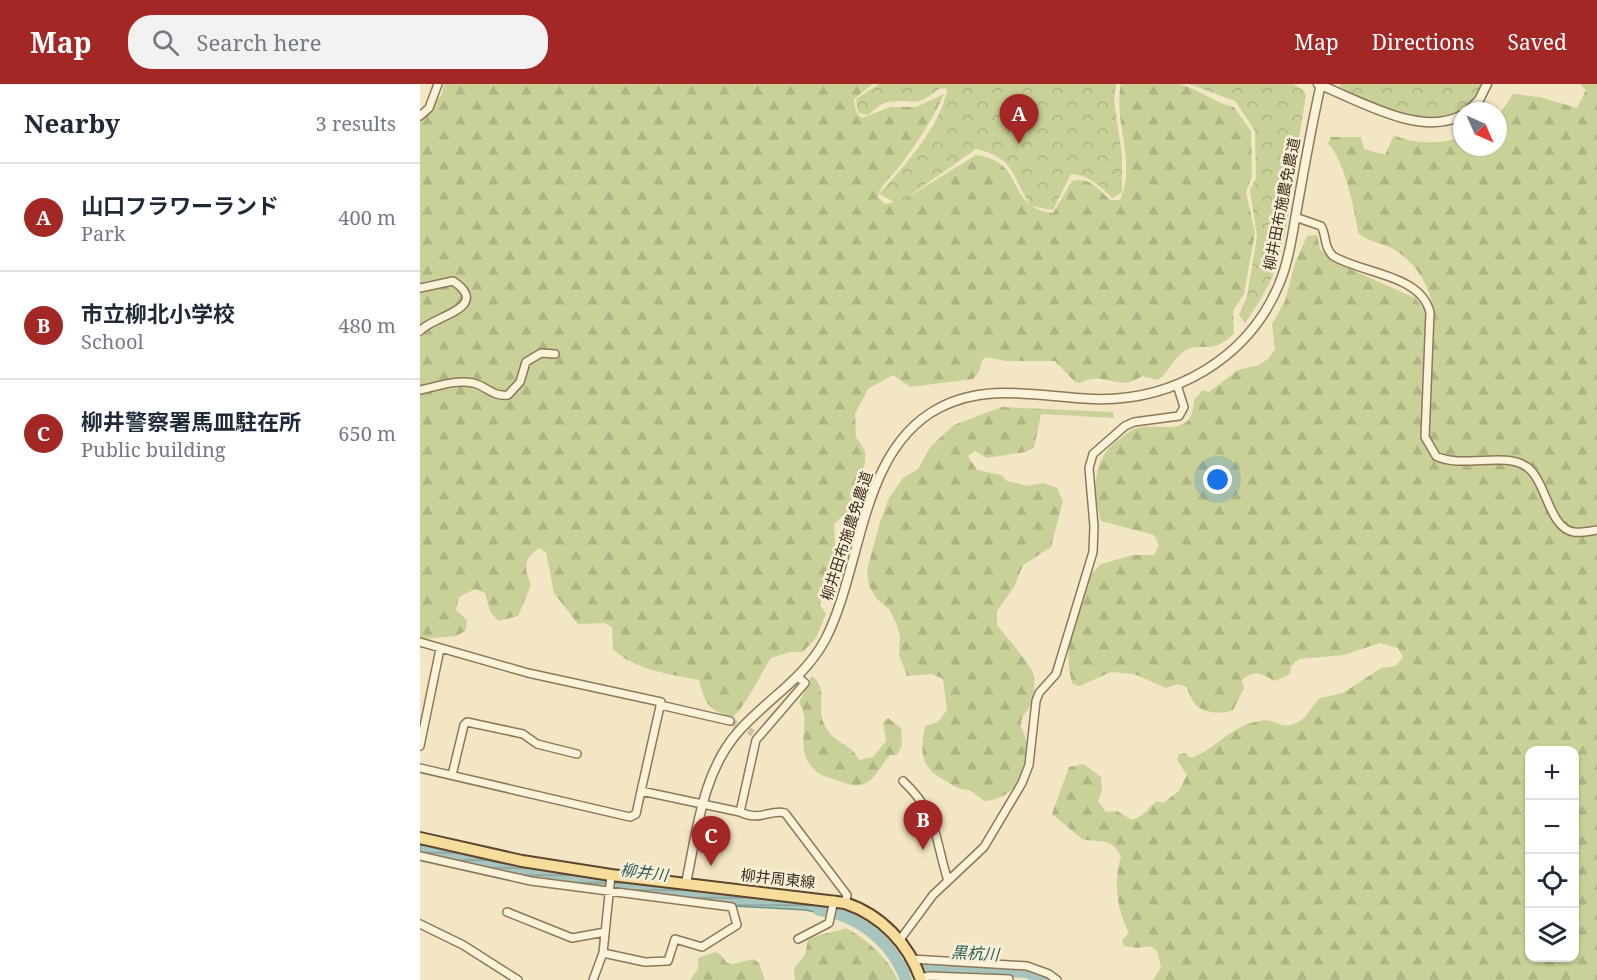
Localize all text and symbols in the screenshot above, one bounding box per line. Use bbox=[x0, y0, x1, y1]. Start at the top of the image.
search box bbox=[128, 15, 548, 69]
text: Map bbox=[30, 23, 92, 61]
icon: search bbox=[149, 26, 182, 59]
text: Search here bbox=[197, 27, 321, 57]
text: Map bbox=[1294, 28, 1339, 56]
text: Directions bbox=[1372, 28, 1474, 56]
text: Saved bbox=[1507, 28, 1567, 56]
pin: A bbox=[1000, 94, 1038, 144]
north arrow bbox=[1453, 102, 1507, 156]
text: Nearby bbox=[24, 105, 120, 141]
text: 3 results bbox=[316, 110, 396, 137]
street label: 柳井田布施農免農道 bbox=[1258, 136, 1304, 272]
text: 山口フラワーランド bbox=[81, 190, 279, 220]
text: A bbox=[36, 204, 51, 231]
text: 400 m bbox=[338, 204, 396, 231]
text: Park bbox=[81, 220, 125, 247]
text: 市立柳北小学校 bbox=[81, 298, 235, 328]
text: B bbox=[37, 312, 50, 339]
text: 480 m bbox=[338, 312, 396, 339]
text: School bbox=[81, 328, 144, 355]
text: 柳井警察署馬皿駐在所 bbox=[81, 406, 301, 436]
text: C bbox=[37, 420, 50, 447]
text: 650 m bbox=[338, 420, 396, 447]
text: Public building bbox=[81, 436, 226, 463]
your location bbox=[1203, 465, 1232, 494]
street label: 柳井田布施農免農道 bbox=[816, 468, 876, 603]
map controls bbox=[1525, 746, 1579, 962]
button: + bbox=[1525, 746, 1579, 800]
pin: B bbox=[904, 800, 942, 850]
button: − bbox=[1525, 800, 1579, 854]
pin: C bbox=[692, 816, 730, 866]
button: locate bbox=[1525, 854, 1579, 908]
water label: 柳井川 bbox=[619, 858, 671, 886]
street label: 柳井周東線 bbox=[740, 864, 816, 892]
button: layers bbox=[1525, 908, 1579, 962]
water label: 黒杭川 bbox=[950, 941, 1002, 965]

